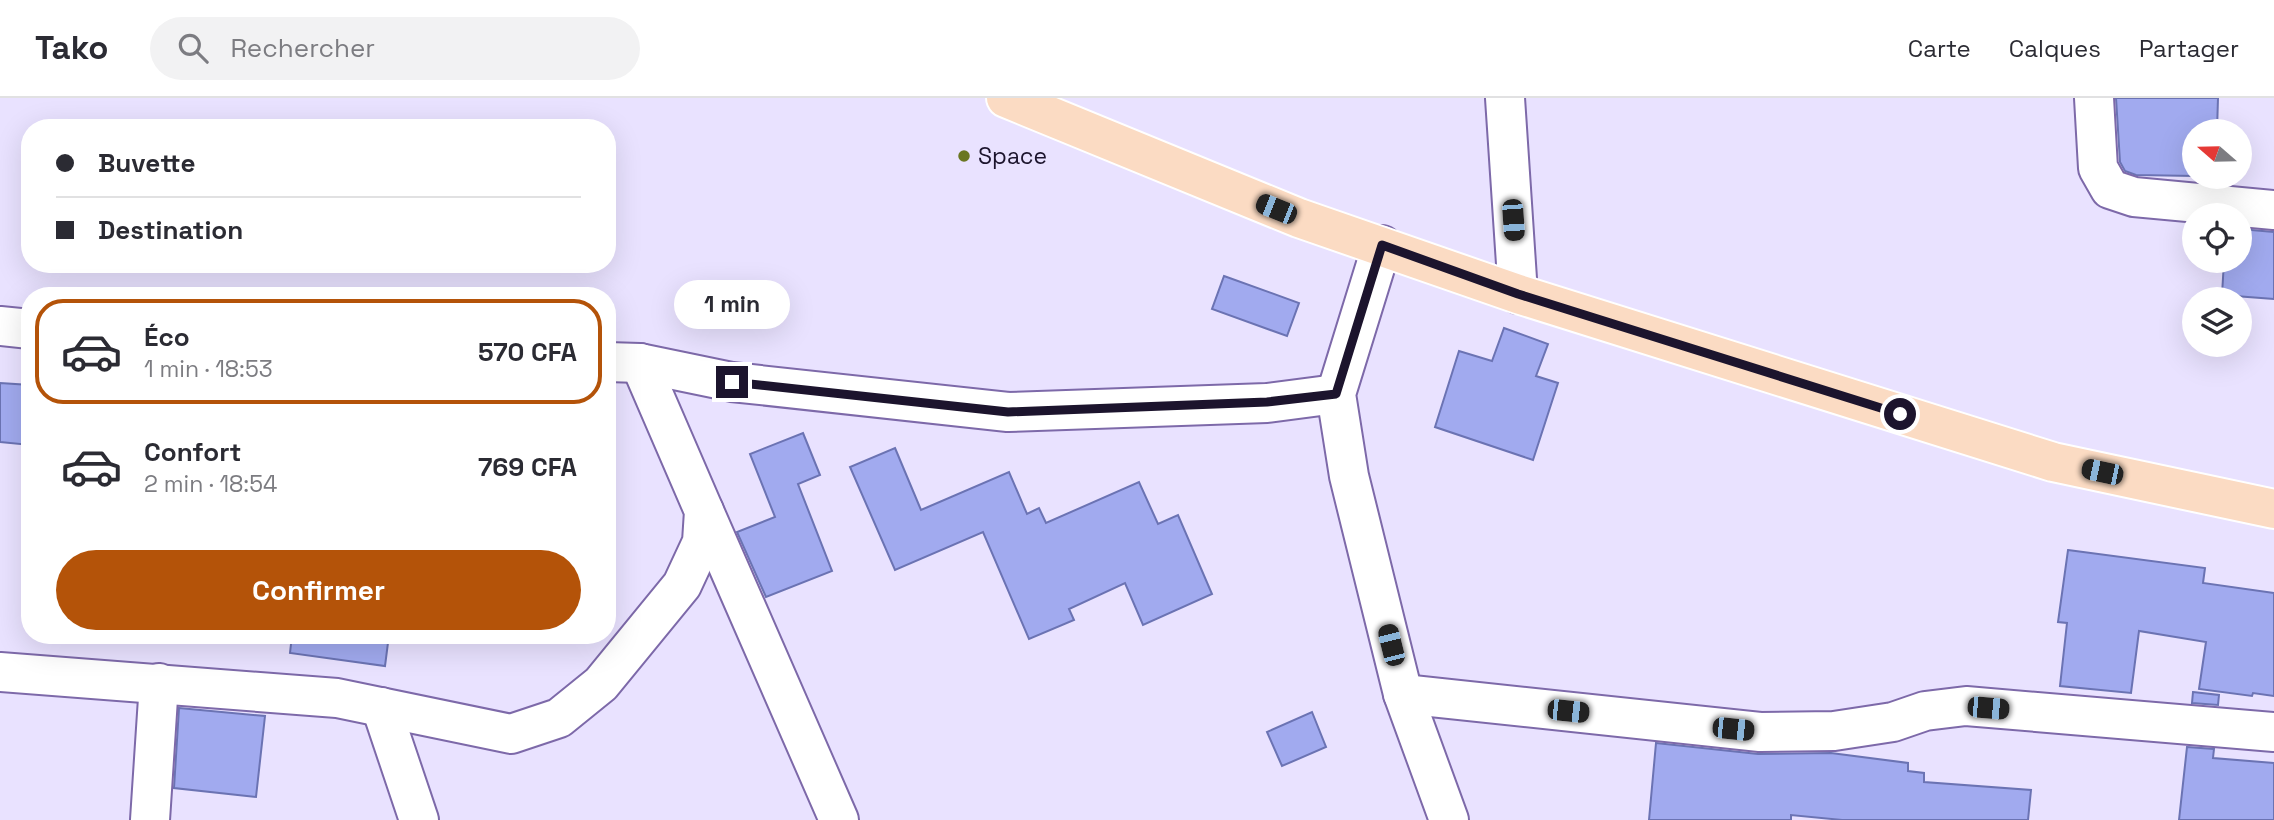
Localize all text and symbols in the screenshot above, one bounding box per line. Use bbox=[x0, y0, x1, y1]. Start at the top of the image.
search box bbox=[150, 17, 640, 80]
text: Tako bbox=[35, 27, 108, 69]
icon: search bbox=[174, 29, 212, 67]
text: Rechercher bbox=[230, 31, 375, 65]
text: Carte bbox=[1908, 33, 1971, 64]
text: Calques bbox=[2009, 33, 2101, 64]
text: Partager bbox=[2139, 33, 2239, 64]
north arrow bbox=[2182, 119, 2252, 189]
map controls bbox=[2182, 119, 2252, 357]
place label: Space bbox=[978, 141, 1047, 171]
text: Buvette bbox=[98, 146, 196, 180]
marker: Space bbox=[956, 148, 972, 164]
car bbox=[1253, 191, 1300, 227]
car bbox=[1502, 198, 1525, 242]
button: locate bbox=[2182, 203, 2252, 273]
text: Destination bbox=[98, 213, 243, 247]
callout: 1 min bbox=[674, 280, 790, 330]
button: layers bbox=[2182, 287, 2252, 357]
text: 1 min bbox=[704, 289, 760, 319]
icon: car bbox=[60, 320, 123, 383]
text: Éco bbox=[144, 320, 190, 354]
text: 570 CFA bbox=[478, 335, 577, 369]
text: 1 min · 18:53 bbox=[144, 354, 273, 384]
route end bbox=[716, 366, 748, 398]
route start bbox=[1884, 398, 1916, 430]
icon: car bbox=[60, 435, 123, 498]
text: Confort bbox=[144, 435, 241, 469]
text: 769 CFA bbox=[478, 450, 577, 484]
car bbox=[2080, 457, 2125, 487]
text: 2 min · 18:54 bbox=[144, 469, 277, 499]
button: Confirmer bbox=[56, 550, 581, 630]
car bbox=[1376, 622, 1407, 668]
car bbox=[1967, 696, 2010, 720]
car bbox=[1547, 698, 1590, 724]
car bbox=[1712, 716, 1755, 742]

